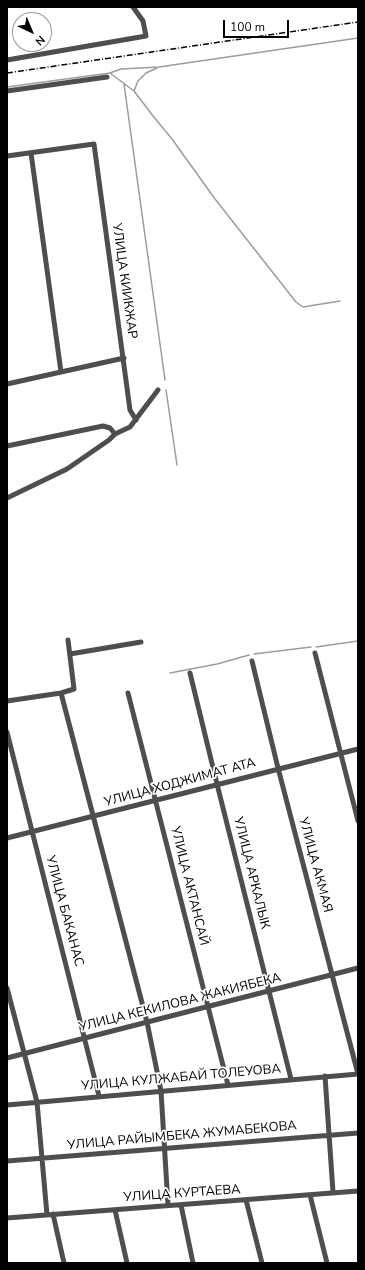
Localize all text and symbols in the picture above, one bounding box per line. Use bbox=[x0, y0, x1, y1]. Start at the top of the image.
north arrow bbox=[12, 12, 52, 52]
scale bar bbox=[225, 12, 291, 38]
text: 100 m bbox=[230, 19, 265, 35]
text: N bbox=[32, 32, 48, 49]
street label: УЛИЦА КИИКЖАР bbox=[108, 222, 140, 340]
street label: УЛИЦА ХОДЖИМАТ АТА bbox=[103, 755, 257, 811]
street label: УЛИЦА АРКАЛЫК bbox=[230, 815, 272, 931]
street label: УЛИЦА АКМАЯ bbox=[295, 816, 335, 914]
street label: УЛИЦА АКТАНСАЙ bbox=[167, 825, 211, 947]
street label: УЛИЦА БАКАНАС bbox=[42, 854, 86, 968]
street label: УЛИЦА КЕКИЛОВА ЖАКИЯБЕКА bbox=[77, 970, 283, 1036]
street label: УЛИЦА КУЛЖАБАЙ ТОЛЕУОВА bbox=[80, 1061, 282, 1095]
street label: УЛИЦА РАЙЫМБЕКА ЖУМАБЕКОВА bbox=[67, 1118, 297, 1154]
street label: УЛИЦА КУРТАЕВА bbox=[123, 1182, 241, 1206]

